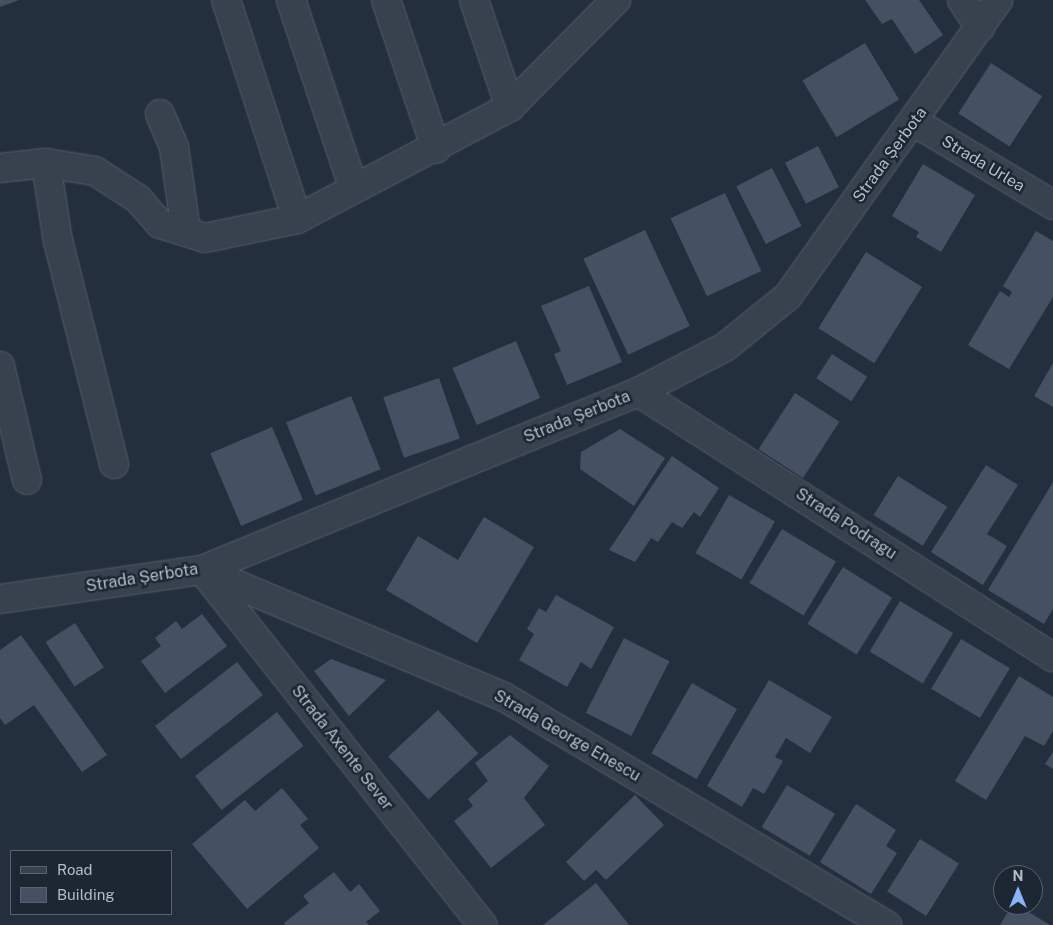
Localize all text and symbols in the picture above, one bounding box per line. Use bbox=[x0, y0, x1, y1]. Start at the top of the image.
street label: Strada Șerbota bbox=[849, 104, 931, 206]
street label: Strada Urlea bbox=[938, 132, 1028, 196]
street label: Strada Șerbota bbox=[521, 387, 633, 447]
street label: Strada Podragu bbox=[792, 484, 900, 564]
street label: Strada Șerbota bbox=[85, 560, 199, 596]
street label: Strada Axente Sever bbox=[287, 682, 397, 814]
street label: Strada George Enescu bbox=[490, 686, 644, 786]
legend bbox=[10, 850, 172, 915]
text: Road bbox=[57, 861, 93, 878]
north arrow bbox=[993, 865, 1043, 915]
text: N bbox=[1013, 868, 1023, 884]
text: Building bbox=[57, 886, 115, 903]

